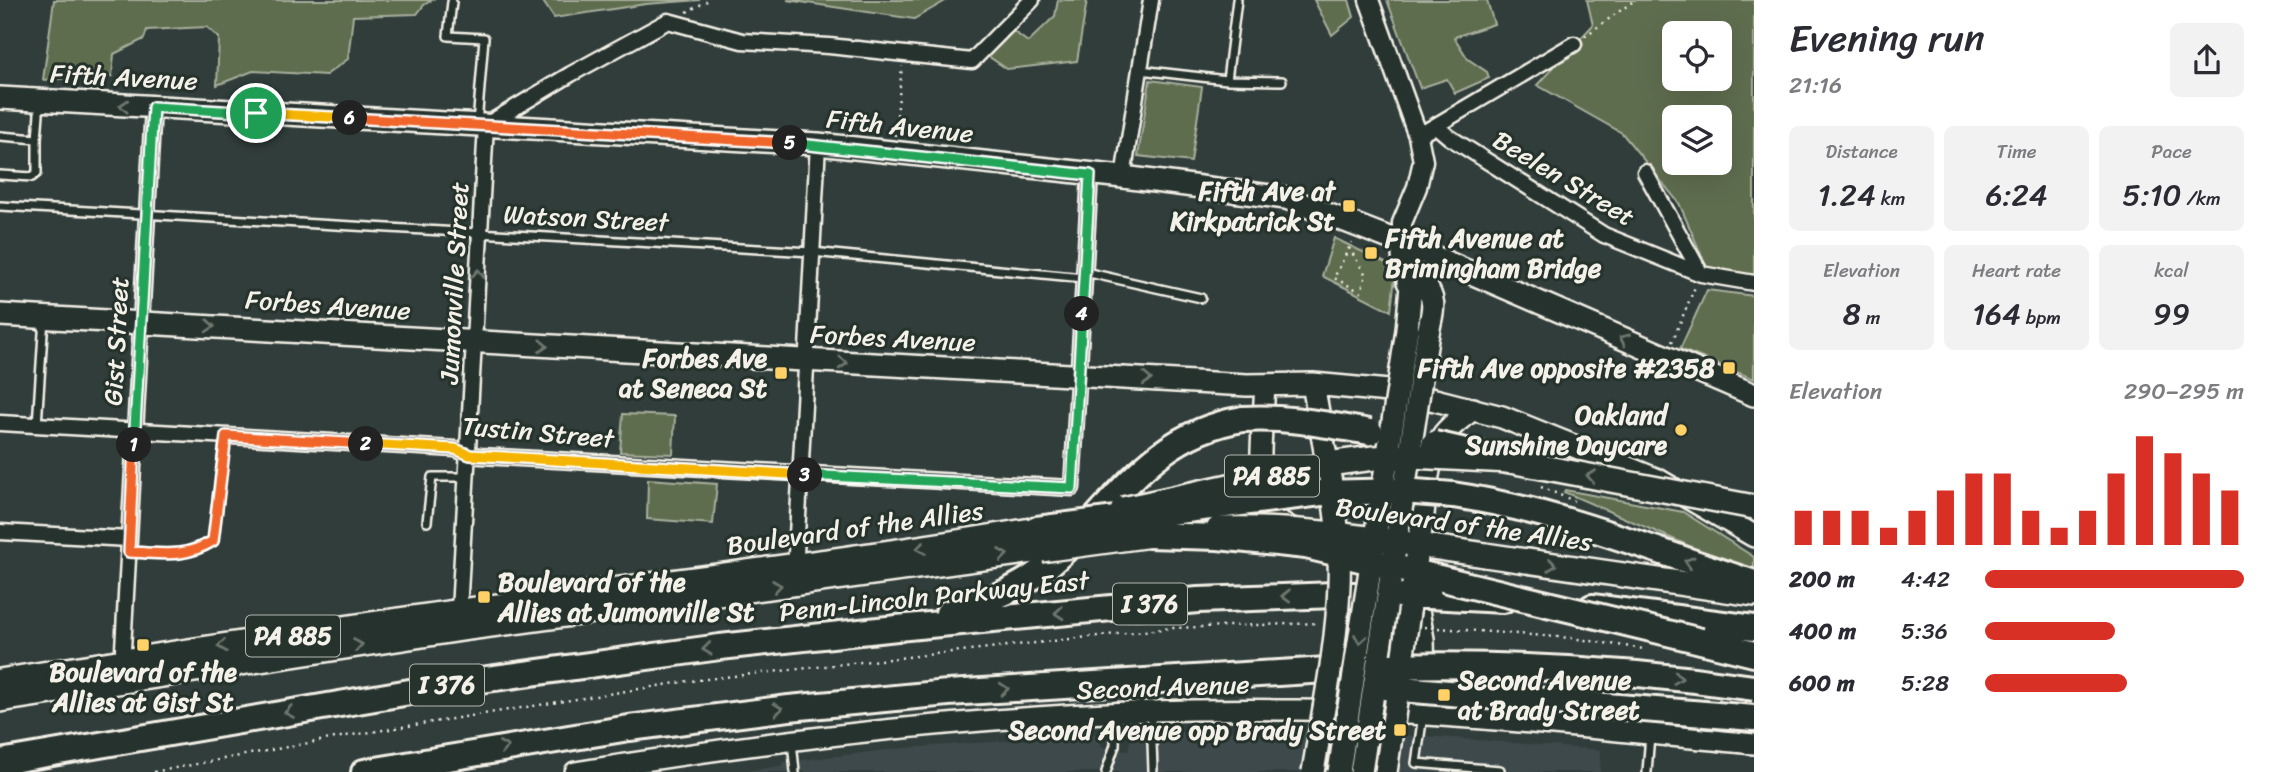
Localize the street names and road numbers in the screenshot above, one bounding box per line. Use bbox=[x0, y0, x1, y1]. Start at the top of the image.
street label: Fifth Avenue bbox=[49, 50, 199, 104]
street label: Fifth Avenue bbox=[824, 95, 976, 157]
street label: Beelen Street bbox=[1484, 117, 1644, 239]
street label: Jumonville Street bbox=[426, 181, 482, 386]
street label: Watson Street bbox=[502, 191, 671, 245]
street label: Gist Street bbox=[90, 275, 142, 407]
street label: Forbes Avenue bbox=[244, 276, 412, 334]
street label: Forbes Avenue bbox=[809, 311, 977, 365]
street label: Tustin Street bbox=[460, 402, 617, 462]
road number: PA 885 bbox=[1225, 456, 1319, 496]
street label: Boulevard of the Allies bbox=[1333, 483, 1596, 565]
street label: Boulevard of the Allies bbox=[724, 487, 987, 569]
street label: Penn-Lincoln Parkway East bbox=[777, 557, 1093, 635]
road number: I 376 bbox=[1113, 584, 1187, 624]
road number: PA 885 bbox=[246, 616, 340, 656]
street label: Second Avenue bbox=[1076, 661, 1250, 713]
road number: I 376 bbox=[410, 664, 484, 706]

